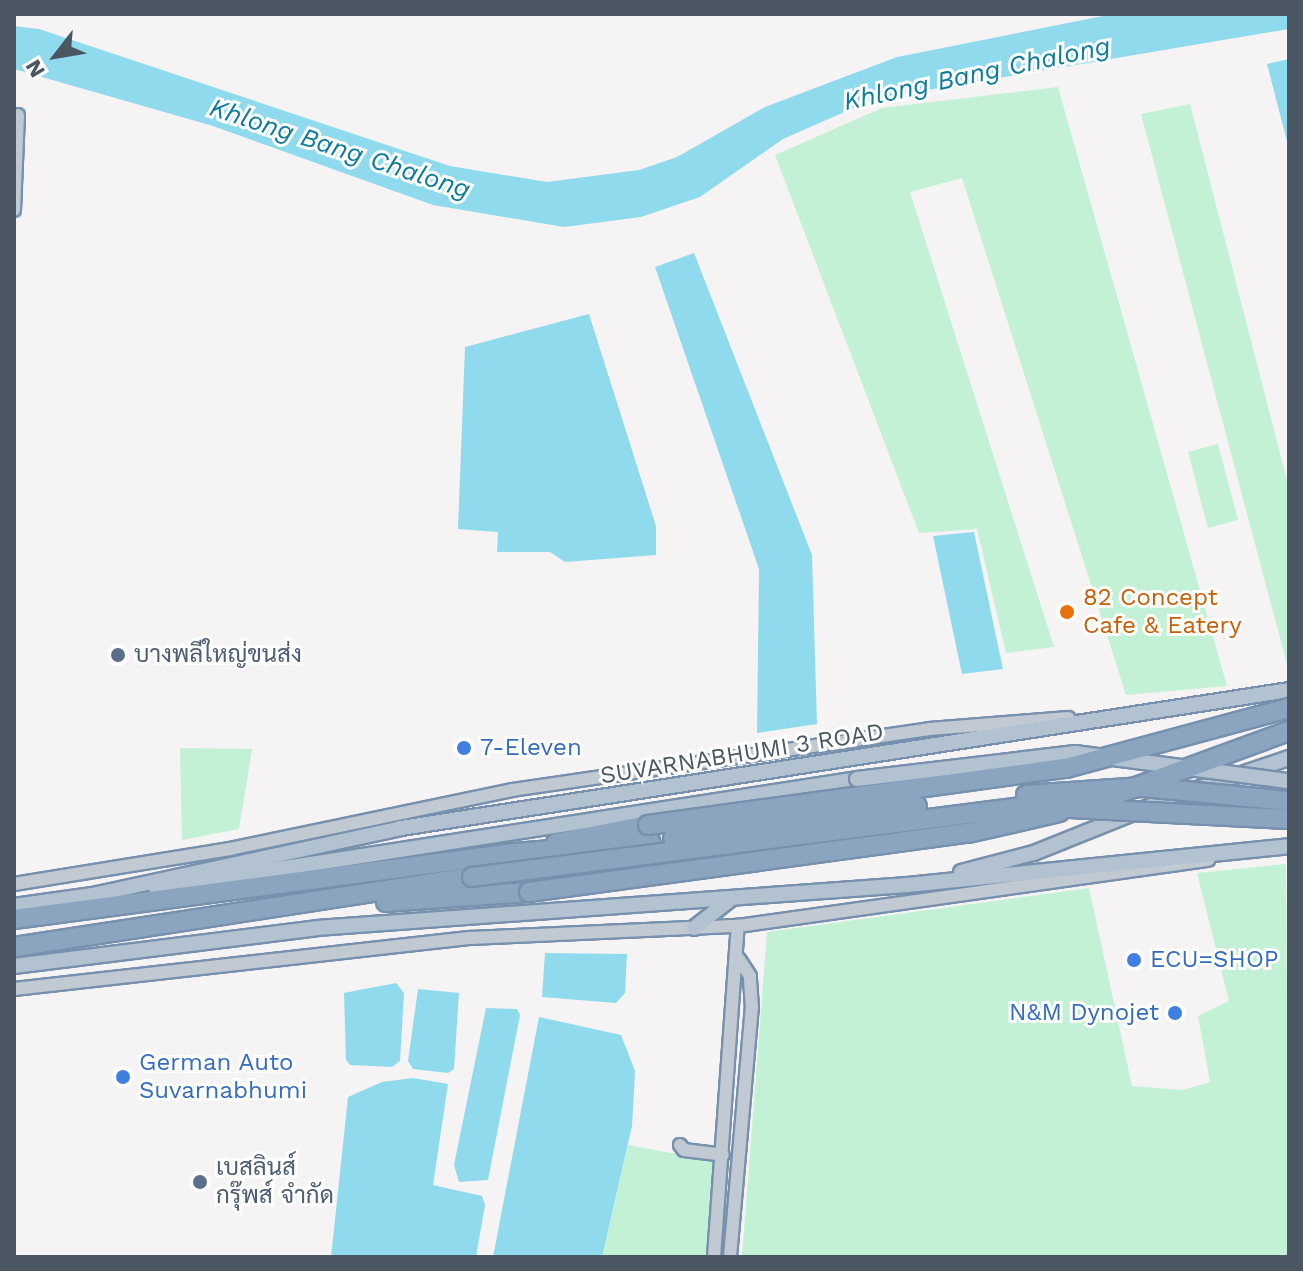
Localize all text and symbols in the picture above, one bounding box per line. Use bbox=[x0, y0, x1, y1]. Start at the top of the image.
north arrow bbox=[16, 16, 96, 96]
water label: Khlong Bang Chalong bbox=[841, 30, 1113, 118]
text: N bbox=[20, 55, 50, 82]
water label: Khlong Bang Chalong bbox=[206, 92, 474, 206]
place label: 82 Concept Cafe & Eatery bbox=[1083, 584, 1242, 640]
marker: 82 Concept Cafe & Eatery bbox=[1058, 603, 1076, 621]
place label: บางพลีใหญ่ขนส่ง bbox=[134, 641, 302, 669]
marker: บางพลีใหญ่ขนส่ง bbox=[109, 646, 127, 664]
street label: SUVARNABHUMI 3 ROAD bbox=[598, 717, 886, 791]
place label: 7-Eleven bbox=[480, 734, 582, 762]
marker: 7-Eleven bbox=[455, 739, 473, 757]
place label: ECU=SHOP bbox=[1150, 946, 1278, 974]
marker: ECU=SHOP bbox=[1125, 951, 1143, 969]
place label: N&M Dynojet bbox=[1009, 999, 1159, 1027]
marker: N&M Dynojet bbox=[1166, 1004, 1184, 1022]
place label: German Auto Suvarnabhumi bbox=[139, 1049, 307, 1105]
marker: German Auto Suvarnabhumi bbox=[114, 1068, 132, 1086]
place label: เบสลินส์ กรุ๊พส์ จำกัด bbox=[216, 1154, 334, 1210]
marker: เบสลินส์ กรุ๊พส์ จำกัด bbox=[191, 1173, 209, 1191]

